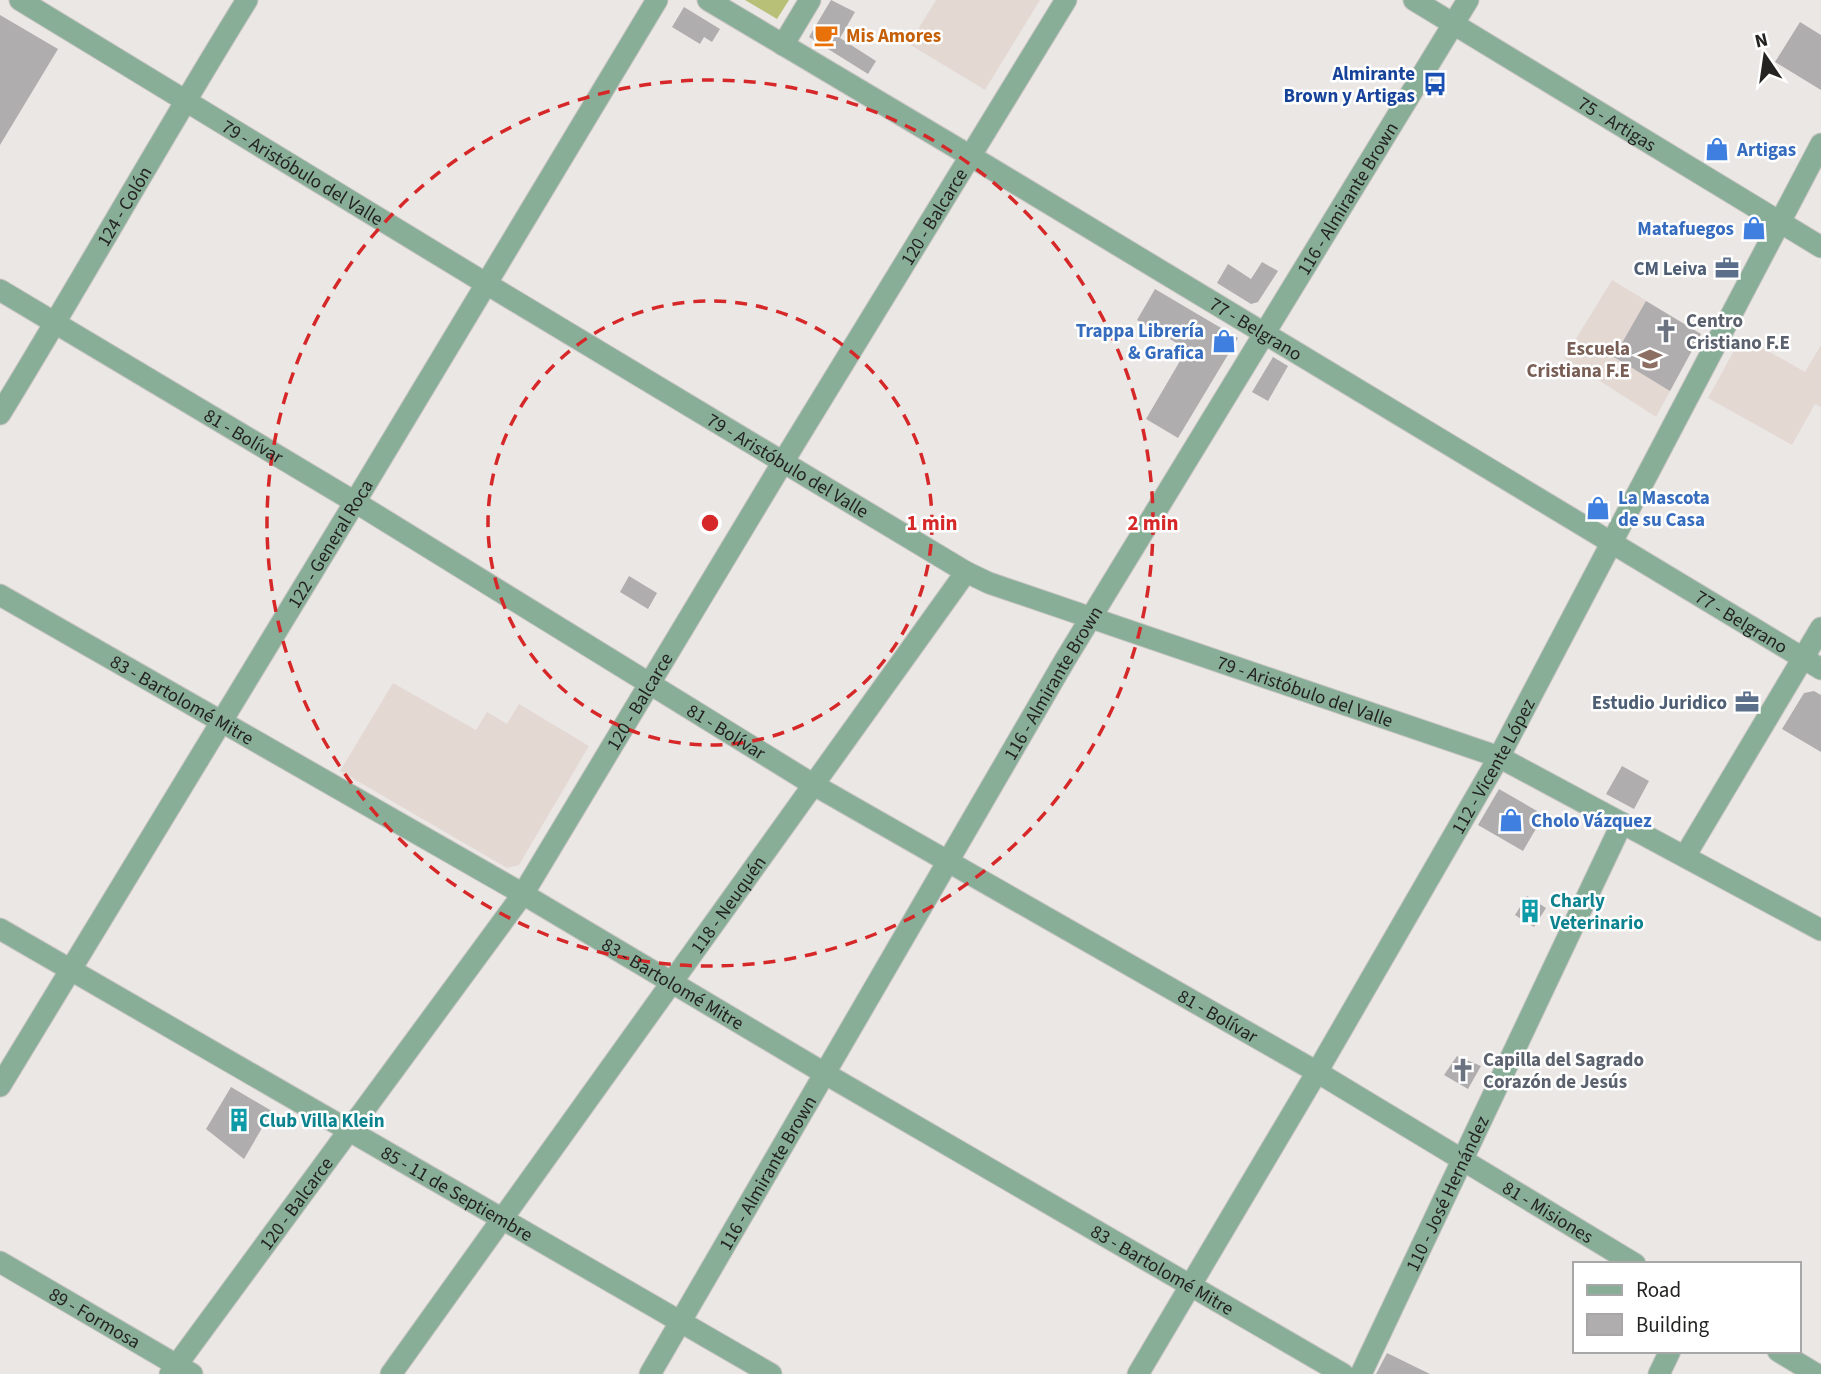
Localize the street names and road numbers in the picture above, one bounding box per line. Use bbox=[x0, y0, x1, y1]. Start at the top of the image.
street label: 75 - Artigas bbox=[1572, 91, 1661, 159]
street label: 79 - Aristóbulo del Valle bbox=[216, 114, 388, 233]
street label: 116 - Almirante Brown bbox=[1291, 117, 1405, 281]
street label: 124 - Colón bbox=[91, 162, 159, 252]
street label: 120 - Balcarce bbox=[895, 163, 975, 271]
street label: 77 - Belgrano bbox=[1204, 291, 1307, 368]
street label: 81 - Bolívar bbox=[198, 403, 288, 471]
street label: 79 - Aristóbulo del Valle bbox=[701, 407, 874, 526]
street label: 122 - General Roca bbox=[282, 475, 381, 614]
street label: 77 - Belgrano bbox=[1689, 584, 1792, 661]
street label: 116 - Almirante Brown bbox=[998, 601, 1110, 766]
street label: 120 - Balcarce bbox=[601, 648, 680, 756]
street label: 83 - Bartolomé Mitre bbox=[105, 649, 258, 752]
street label: 79 - Aristóbulo del Valle bbox=[1213, 650, 1396, 735]
street label: 112 - Vicente López bbox=[1445, 694, 1542, 839]
street label: 81 - Bolívar bbox=[681, 698, 771, 767]
street label: 118 - Neuquén bbox=[685, 851, 773, 960]
street label: 83 - Bartolomé Mitre bbox=[596, 932, 748, 1037]
street label: 81 - Bolívar bbox=[1172, 983, 1263, 1051]
street label: 116 - Almirante Brown bbox=[713, 1091, 824, 1256]
street label: 110 - José Hernández bbox=[1400, 1112, 1496, 1276]
street label: 85 - 11 de Septiembre bbox=[376, 1140, 538, 1249]
street label: 120 - Balcarce bbox=[253, 1152, 340, 1256]
street label: 81 - Misiones bbox=[1497, 1175, 1598, 1251]
street label: 83 - Bartolomé Mitre bbox=[1085, 1219, 1238, 1323]
street label: 89 - Formosa bbox=[43, 1281, 145, 1356]

